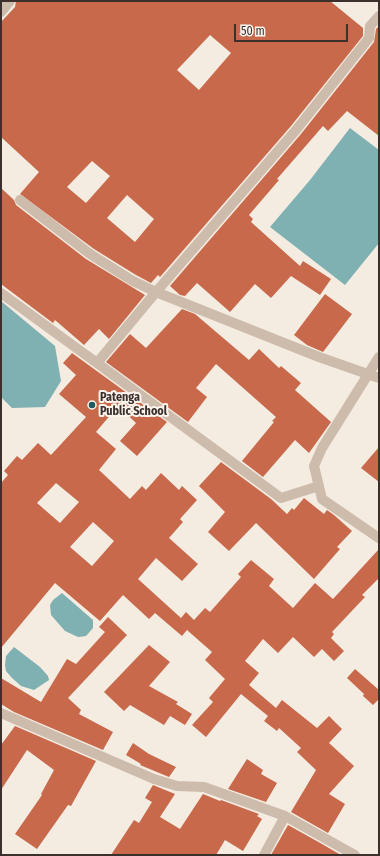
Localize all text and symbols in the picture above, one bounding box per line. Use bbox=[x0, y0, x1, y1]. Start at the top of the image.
scale bar bbox=[236, 16, 350, 42]
text: 50 m bbox=[241, 24, 265, 38]
place label: Patenga Public School bbox=[100, 391, 167, 419]
marker: Patenga Public School bbox=[87, 400, 97, 410]

